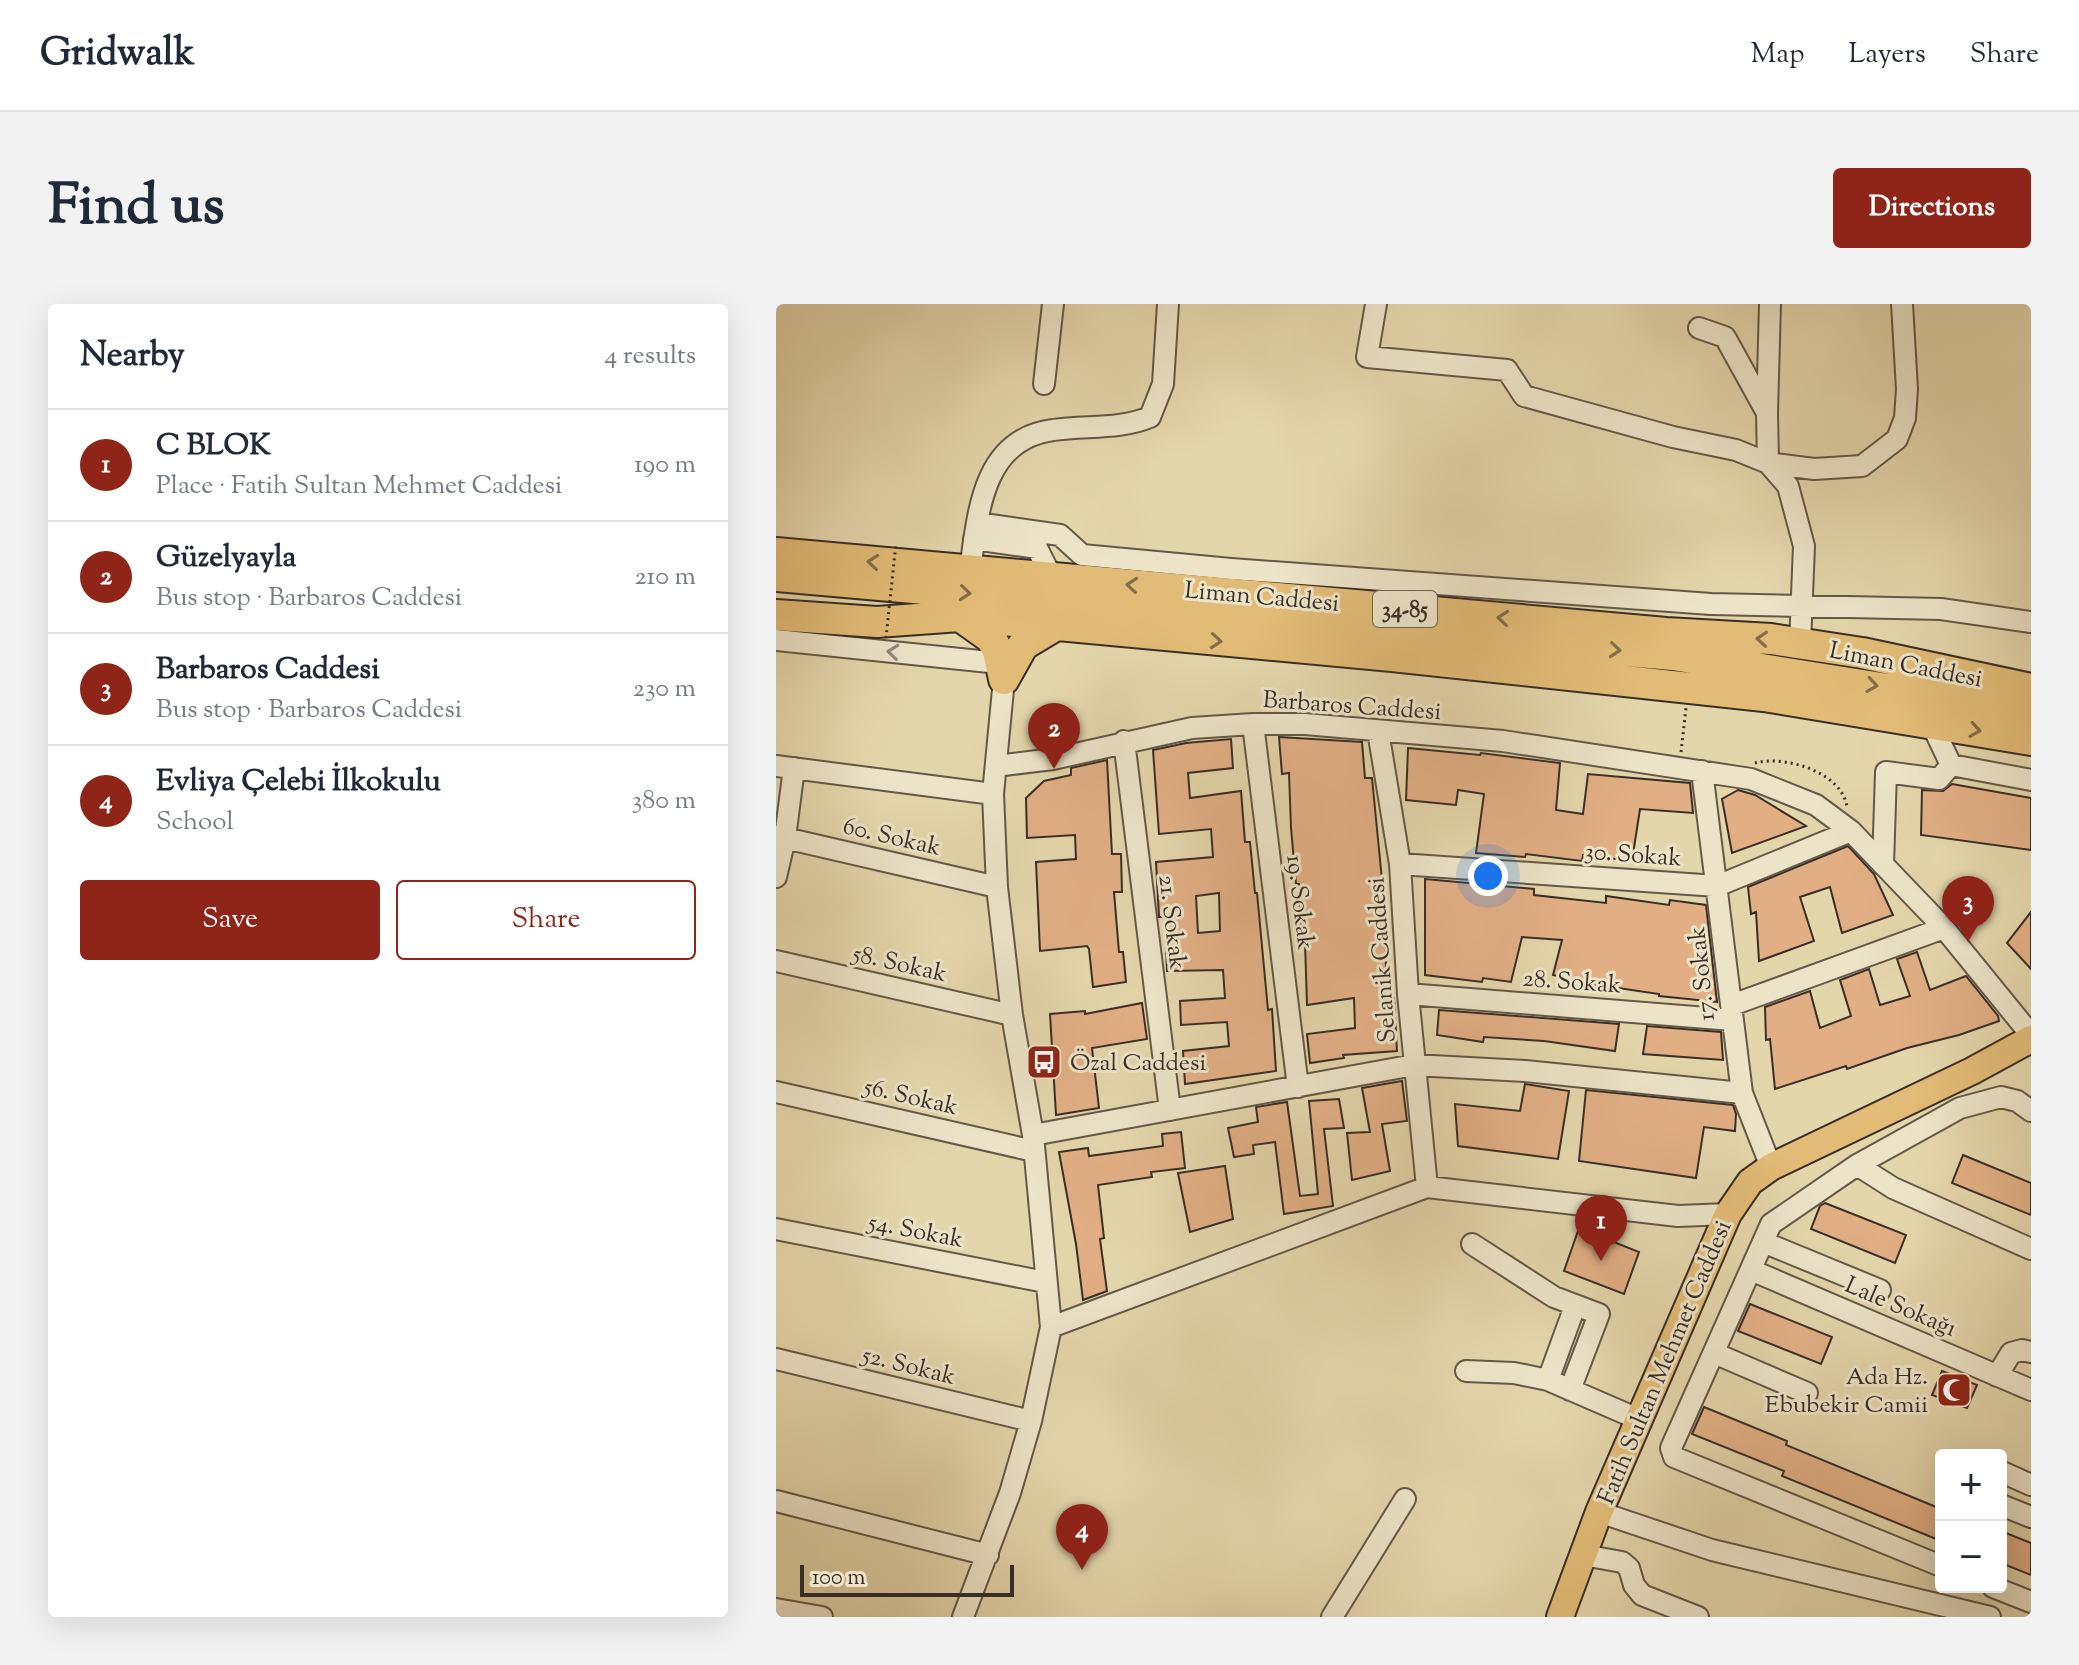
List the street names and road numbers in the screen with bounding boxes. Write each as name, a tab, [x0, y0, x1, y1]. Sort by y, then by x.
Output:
street label: Liman Caddesi	[1183, 574, 1341, 622]
road number: 34-85	[1373, 591, 1437, 627]
street label: Liman Caddesi	[1826, 634, 1985, 698]
street label: Barbaros Caddesi	[1261, 684, 1442, 730]
street label: 60. Sokak	[839, 810, 944, 866]
street label: 30. Sokak	[1583, 836, 1683, 876]
street label: 19. Sokak	[1276, 853, 1322, 952]
street label: 21. Sokak	[1148, 873, 1194, 972]
street label: Selanik Caddesi	[1360, 876, 1406, 1044]
street label: 17. Sokak	[1681, 925, 1725, 1023]
street label: 58. Sokak	[847, 937, 950, 992]
street label: 28. Sokak	[1521, 963, 1622, 1003]
street label: 56. Sokak	[858, 1070, 961, 1125]
street label: 54. Sokak	[863, 1206, 966, 1258]
street label: Fatih Sultan Mehmet Caddesi	[1590, 1215, 1741, 1510]
street label: Lale Sokağı	[1839, 1269, 1961, 1347]
street label: 52. Sokak	[856, 1338, 959, 1395]

